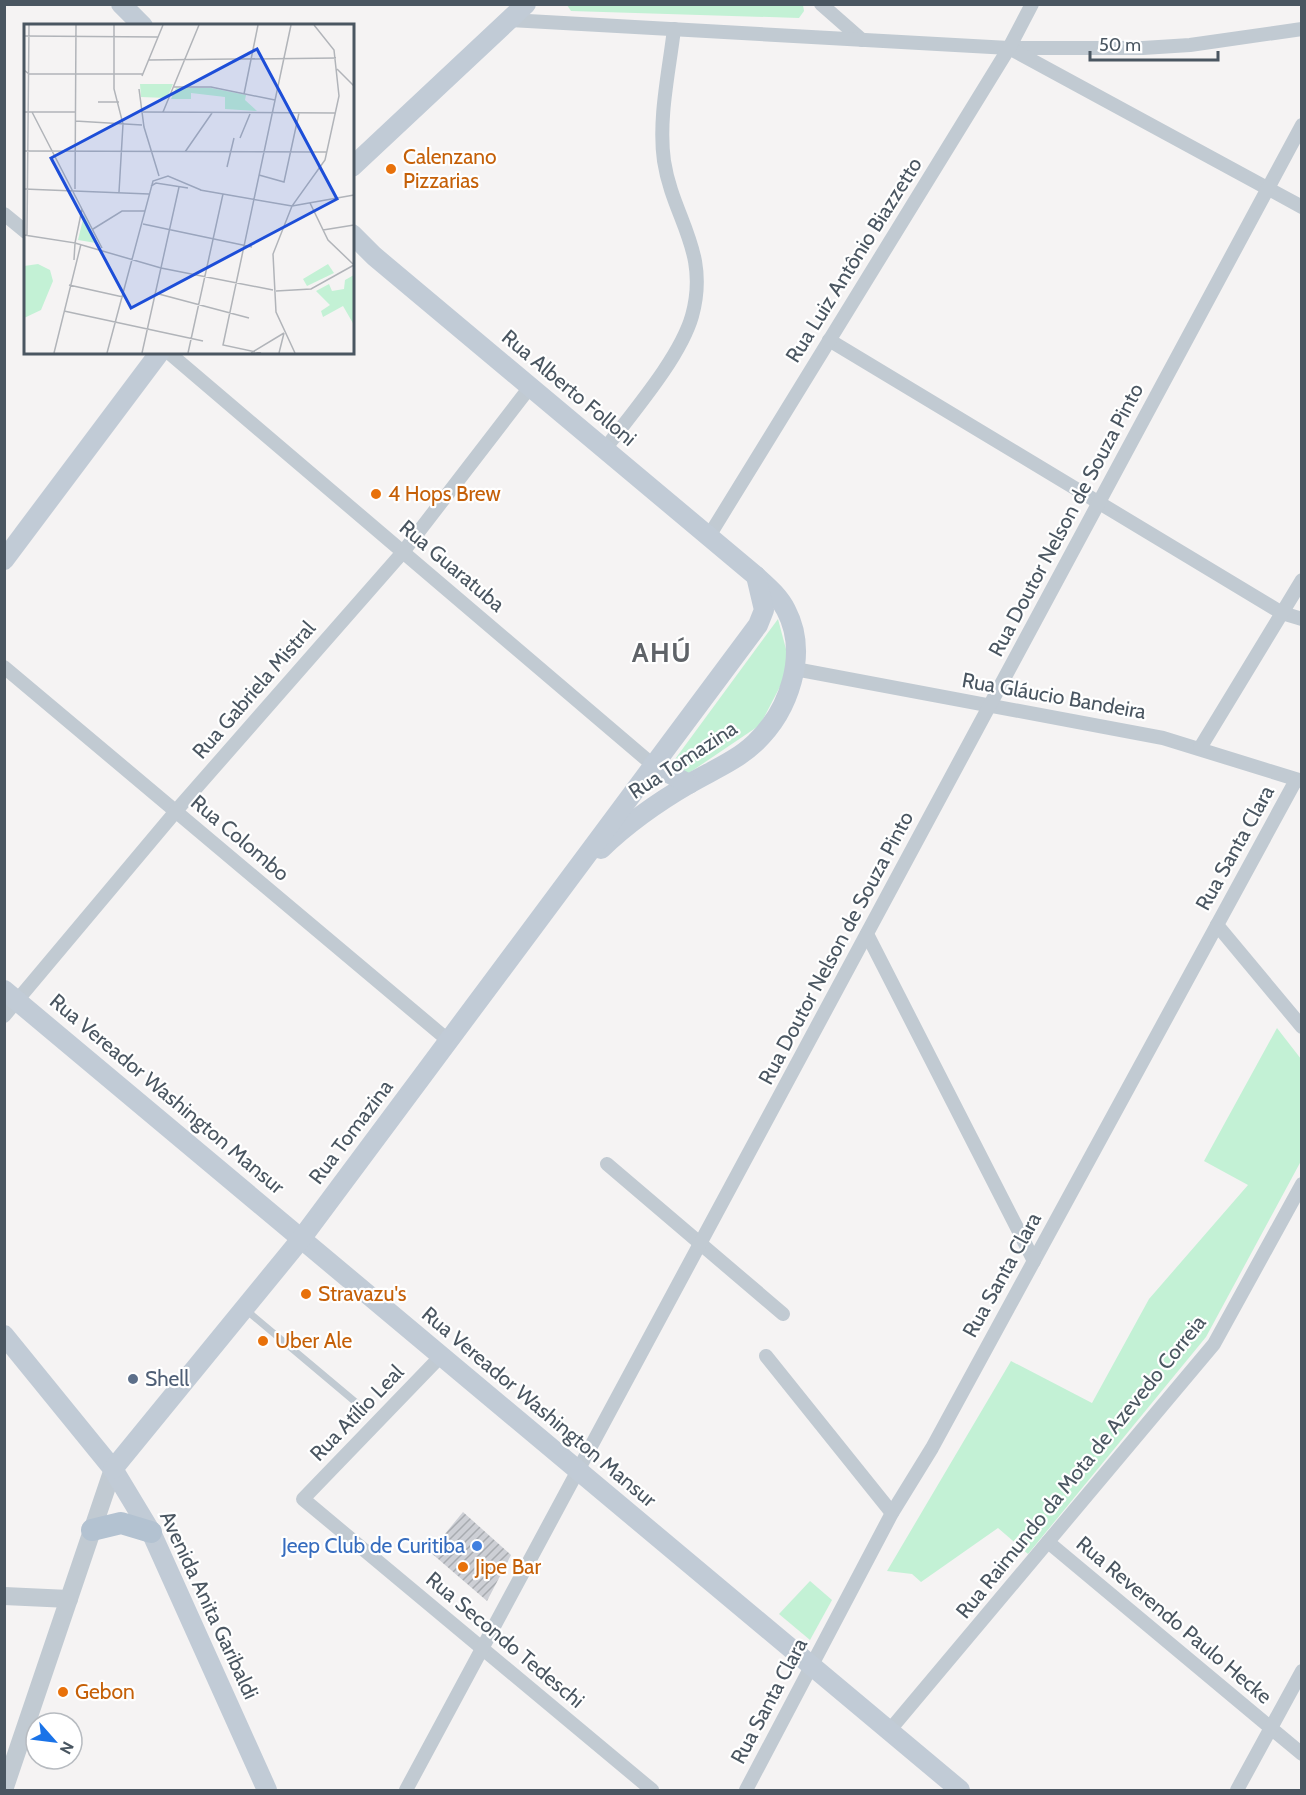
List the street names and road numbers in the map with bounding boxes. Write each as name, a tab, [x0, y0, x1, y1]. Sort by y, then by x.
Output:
street label: Rua Luiz Antônio Biazzetto	[780, 153, 927, 367]
street label: Rua Alberto Folloni	[497, 324, 641, 451]
street label: Rua Doutor Nelson de Souza Pinto	[983, 379, 1148, 661]
street label: Rua Guaratuba	[395, 514, 510, 617]
street label: Rua Gabriela Mistral	[187, 616, 320, 764]
street label: Rua Gláucio Bandeira	[960, 667, 1148, 724]
street label: Rua Tomazina	[624, 715, 742, 804]
street label: Rua Santa Clara	[1190, 781, 1279, 914]
street label: Rua Colombo	[186, 789, 294, 886]
street label: Rua Doutor Nelson de Souza Pinto	[753, 807, 918, 1089]
street label: Rua Vereador Washington Mansur	[45, 988, 290, 1199]
street label: Rua Tomazina	[303, 1075, 398, 1189]
street label: Rua Santa Clara	[957, 1208, 1046, 1341]
street label: Rua Vereador Washington Mansur	[417, 1301, 662, 1512]
street label: Rua Raimundo da Mota de Azevedo Correia	[950, 1310, 1211, 1623]
street label: Rua Atílio Leal	[305, 1359, 409, 1466]
street label: Avenida Anita Garibaldi	[155, 1507, 264, 1703]
street label: Rua Reverendo Paulo Hecke	[1072, 1531, 1277, 1709]
street label: Rua Secondo Tedeschi	[421, 1566, 589, 1713]
street label: Rua Santa Clara	[725, 1634, 812, 1768]

